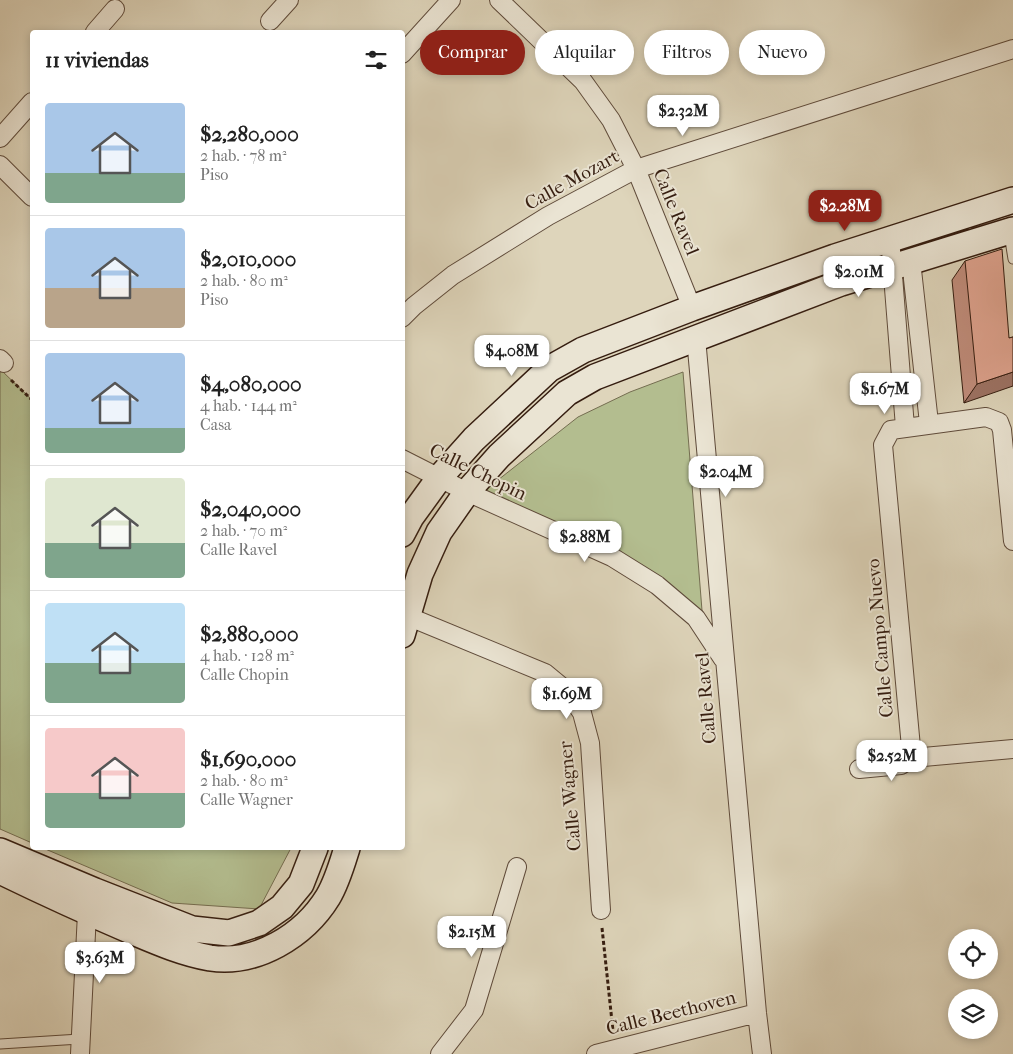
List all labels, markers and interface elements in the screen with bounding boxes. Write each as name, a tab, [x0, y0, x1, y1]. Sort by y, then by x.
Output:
chip: Comprar	[420, 30, 525, 75]
chip: Alquilar	[535, 30, 634, 75]
chip: Filtros	[644, 30, 729, 75]
chip: Nuevo	[739, 30, 825, 75]
icon: filters	[362, 46, 390, 74]
text: 11 viviendas	[45, 48, 149, 72]
pin: $2.32M	[642, 94, 724, 137]
text: $2.32M	[658, 101, 708, 120]
text: $2,280,000	[200, 122, 299, 146]
icon: home	[85, 123, 145, 183]
street label: Calle Mozart	[521, 145, 623, 215]
text: 2 hab. · 78 m²	[200, 146, 287, 165]
text: Piso	[200, 165, 228, 184]
street label: Calle Ravel	[649, 165, 703, 259]
pin: $2.28M	[804, 190, 886, 232]
text: $2.28M	[819, 196, 871, 215]
text: $2,010,000	[200, 247, 296, 271]
icon: home	[85, 248, 145, 308]
pin: $2.01M	[818, 256, 900, 298]
text: $2.01M	[834, 262, 884, 281]
text: 2 hab. · 80 m²	[200, 271, 288, 290]
text: Piso	[200, 290, 228, 309]
pin: $4.08M	[471, 334, 553, 377]
text: $4.08M	[485, 341, 539, 360]
text: $4,080,000	[200, 372, 302, 396]
pin: $1.67M	[844, 372, 926, 415]
icon: home	[85, 373, 145, 433]
text: $1.67M	[861, 379, 909, 398]
text: 4 hab. · 144 m²	[200, 396, 297, 415]
text: Casa	[200, 415, 231, 434]
street label: Calle Chopin	[426, 439, 530, 505]
pin: $2.04M	[685, 456, 767, 498]
text: $2.04M	[700, 462, 752, 481]
text: $2,040,000	[200, 497, 301, 521]
icon: home	[85, 498, 145, 558]
pin: $2.88M	[544, 520, 626, 563]
text: 2 hab. · 70 m²	[200, 521, 287, 540]
text: $2.88M	[560, 527, 610, 546]
text: Calle Ravel	[200, 540, 277, 559]
street label: Calle Campo Nuevo	[862, 557, 898, 718]
text: $2,880,000	[200, 622, 299, 646]
icon: home	[85, 623, 145, 683]
text: 4 hab. · 128 m²	[200, 646, 294, 665]
street label: Calle Ravel	[691, 651, 721, 745]
text: Calle Chopin	[200, 665, 289, 684]
pin: $1.69M	[526, 678, 608, 720]
text: $1.69M	[542, 684, 592, 703]
street label: Calle Wagner	[554, 739, 586, 852]
pin: $2.52M	[851, 740, 933, 782]
text: $2.52M	[867, 746, 917, 765]
text: $1,690,000	[200, 747, 296, 771]
icon: home	[85, 748, 145, 808]
text: 2 hab. · 80 m²	[200, 771, 288, 790]
text: Calle Wagner	[200, 790, 293, 809]
pin: $2.15M	[431, 916, 513, 958]
text: $2.15M	[448, 922, 496, 941]
map controls	[948, 929, 998, 1039]
button: locate	[948, 929, 998, 979]
pin: $3.63M	[59, 942, 141, 984]
text: $3.63M	[76, 948, 124, 967]
street label: Calle Beethoven	[604, 986, 738, 1040]
button: layers	[948, 989, 998, 1039]

